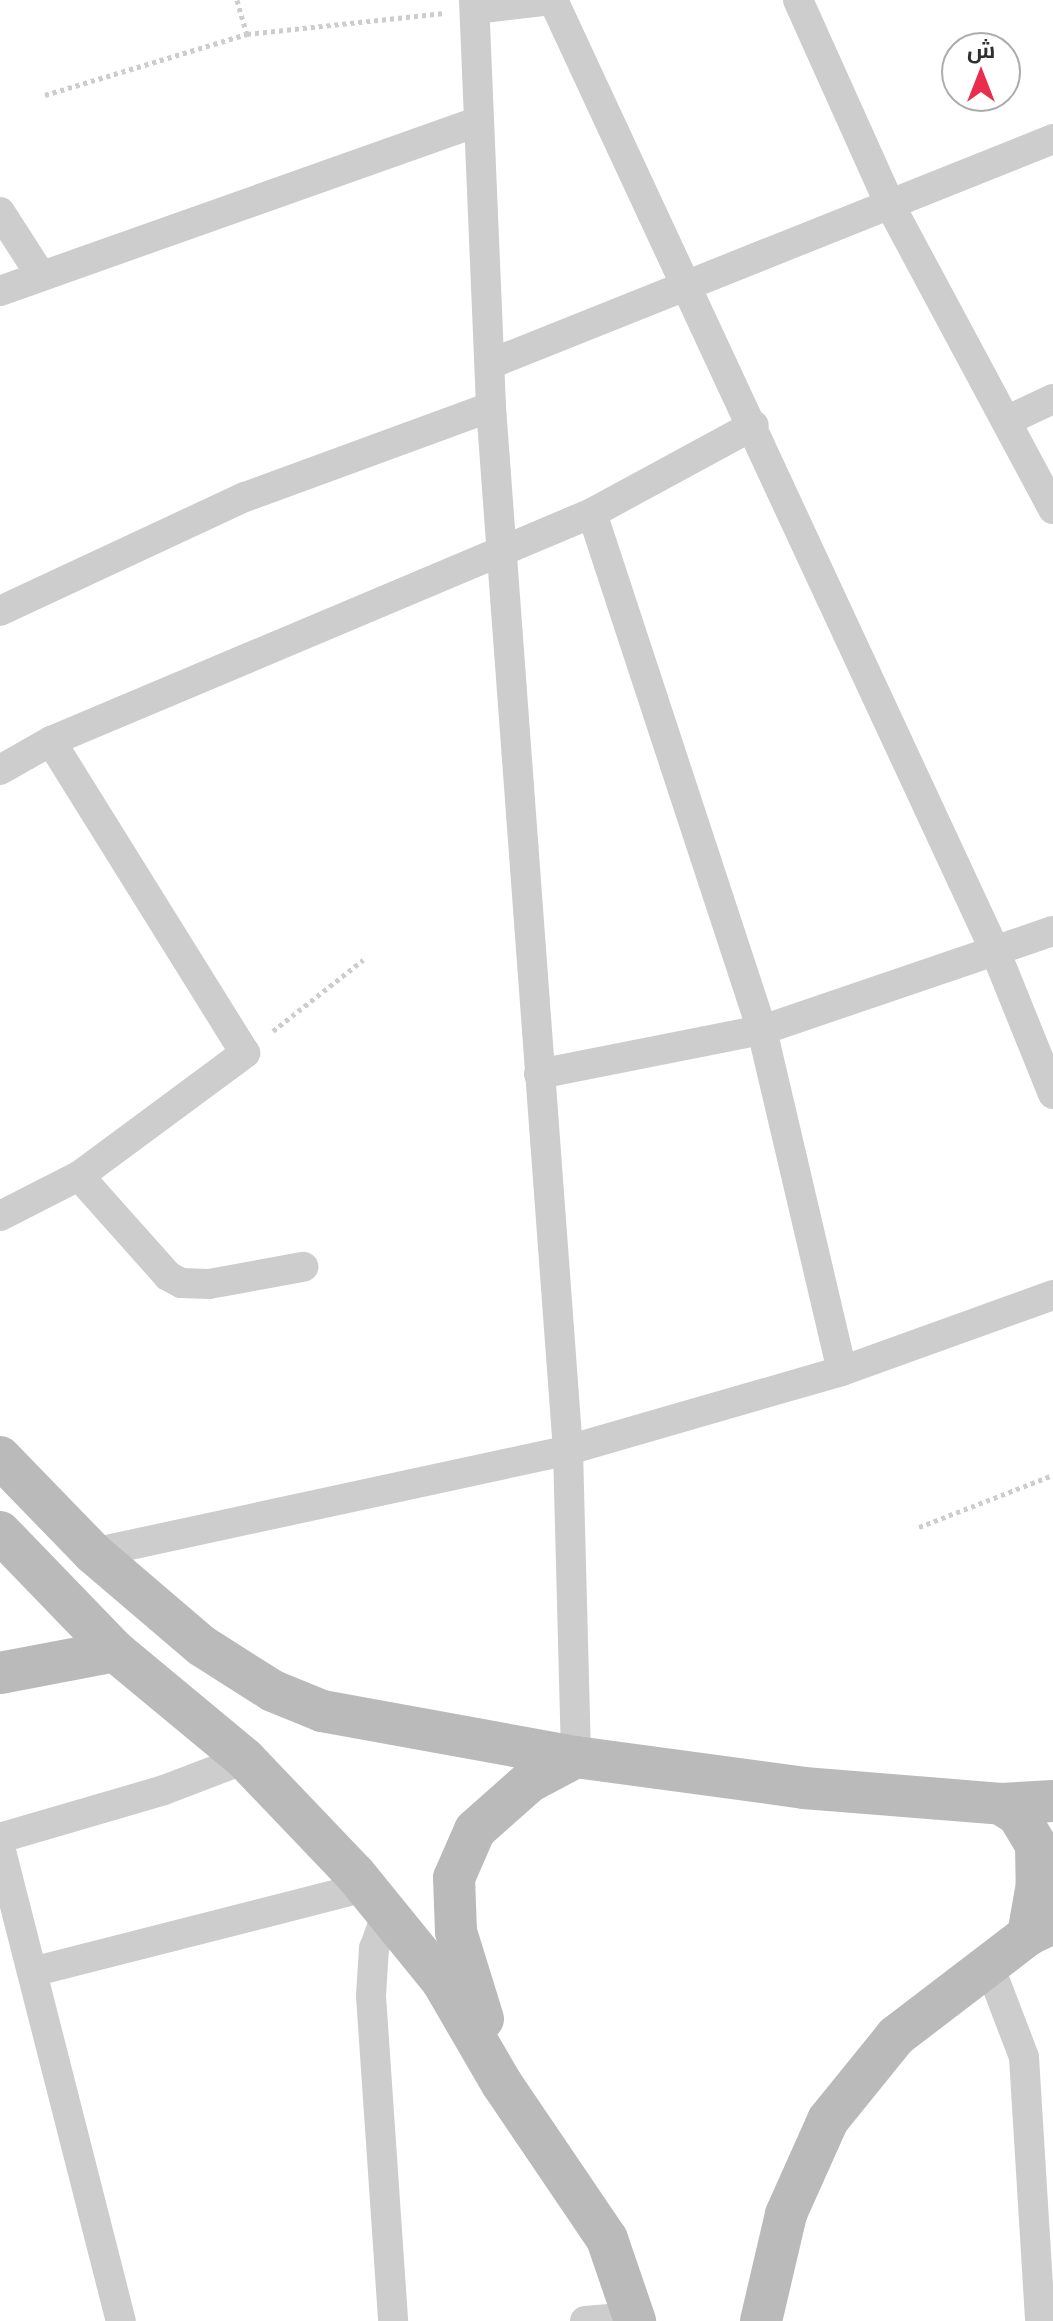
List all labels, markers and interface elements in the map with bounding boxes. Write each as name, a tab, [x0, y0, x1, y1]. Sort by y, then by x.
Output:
north arrow	[941, 32, 1021, 112]
text: ش	[967, 36, 995, 64]

